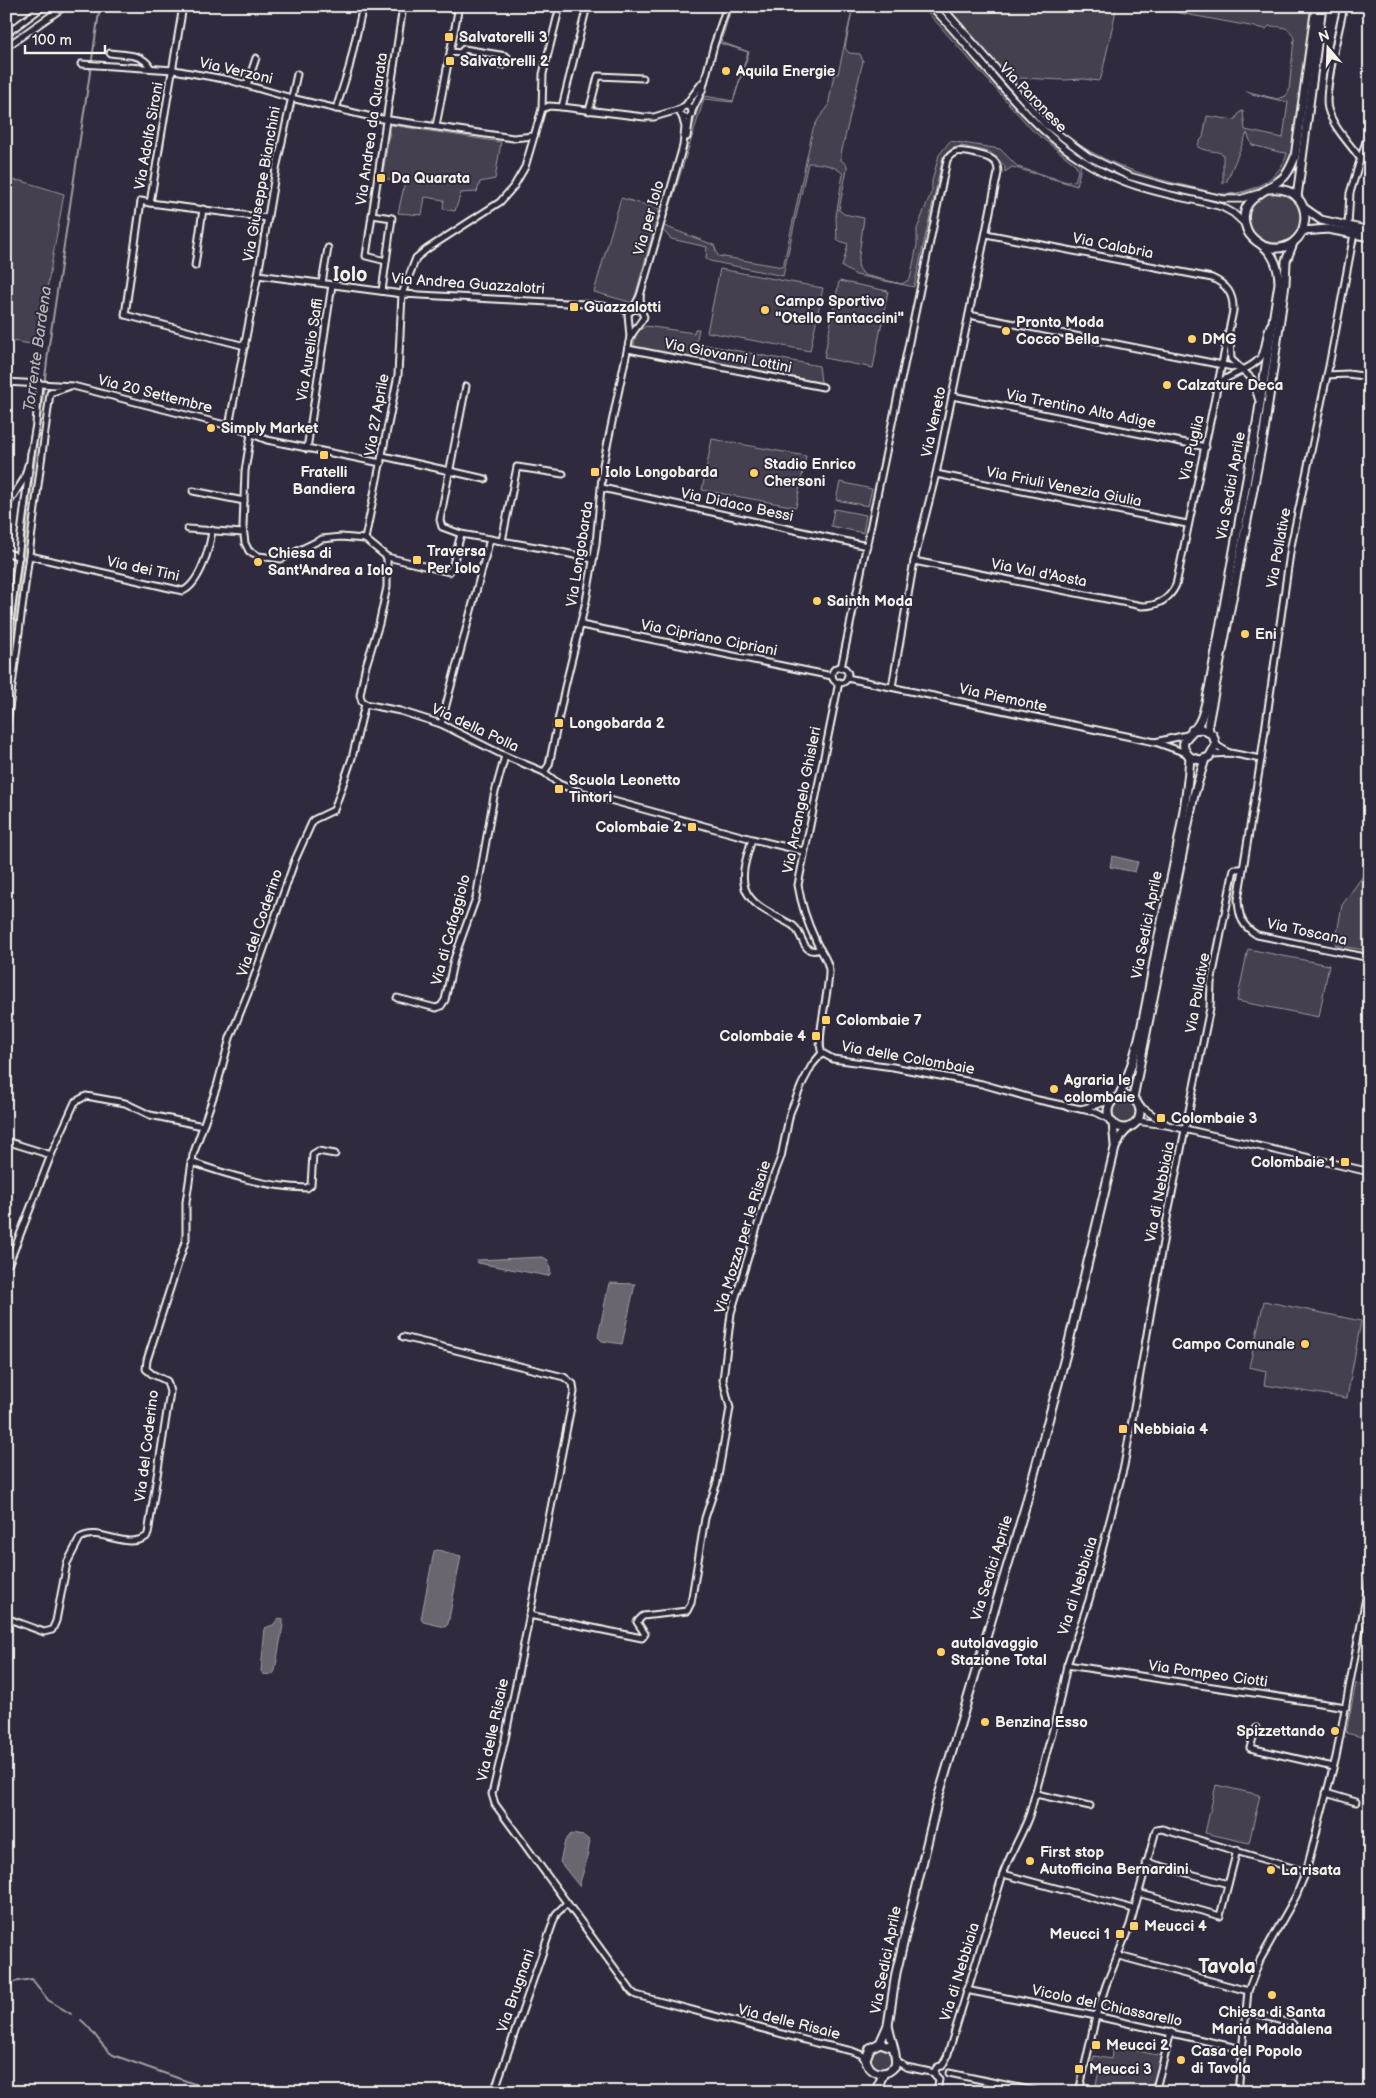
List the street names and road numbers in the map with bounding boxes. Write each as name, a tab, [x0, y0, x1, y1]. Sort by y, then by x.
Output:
street label: Via Andrea da Quarata	[352, 51, 392, 207]
street label: Via Verzoni	[197, 53, 275, 89]
street label: Via Paronese	[995, 59, 1071, 137]
street label: Via Adolfo Sironi	[130, 81, 168, 191]
street label: Via Giuseppe Bianchini	[239, 105, 285, 263]
street label: Via per Iolo	[629, 178, 669, 258]
street label: Via Calabria	[1071, 229, 1155, 263]
street label: Via Andrea Guazzalotri	[391, 269, 545, 299]
street label: Via Aurelio Saffi	[292, 297, 328, 403]
street label: Via Giovanni Lottini	[663, 334, 793, 378]
street label: Via 20 Settembre	[96, 371, 214, 417]
street label: Via 27 Aprile	[360, 372, 394, 458]
street label: Via Veneto	[917, 385, 951, 459]
street label: Via Trentino Alto Adige	[1004, 385, 1158, 433]
street label: Via Puglia	[1175, 413, 1209, 483]
street label: Via Sedici Aprile	[1212, 430, 1250, 542]
street label: Via Friuli Venezia Giulia	[985, 463, 1143, 511]
street label: Via Didaco Bessi	[679, 484, 795, 526]
street label: Via Longobarda	[562, 500, 598, 608]
street label: Via Pollative	[1263, 506, 1295, 590]
street label: Via dei Tini	[105, 552, 181, 586]
street label: Via Val d'Aosta	[989, 554, 1089, 592]
street label: Via Cipriano Cipriani	[639, 615, 779, 661]
street label: Via Piemonte	[957, 679, 1049, 717]
street label: Via della Polla	[428, 699, 522, 757]
street label: Via Arcangelo Ghisleri	[778, 725, 826, 875]
street label: Via del Coderino	[233, 867, 287, 979]
street label: Via Sedici Aprile	[1127, 869, 1167, 981]
street label: Via di Cafaggiolo	[427, 872, 475, 988]
street label: Via Toscana	[1265, 914, 1349, 950]
street label: Via Pollative	[1182, 951, 1214, 1035]
street label: Via delle Colombaie	[840, 1037, 976, 1079]
street label: Via di Nebbiaia	[1141, 1140, 1179, 1244]
street label: Via Mozza per le Risaie	[711, 1158, 775, 1316]
street label: Via del Coderino	[131, 1389, 163, 1503]
street label: Via Sedici Aprile	[967, 1513, 1017, 1623]
street label: Via di Nebbiaia	[1054, 1534, 1102, 1638]
street label: Via Pompeo Ciotti	[1147, 1656, 1269, 1692]
street label: Via delle Risaie	[473, 1677, 513, 1783]
street label: Via Sedici Aprile	[866, 1904, 906, 2016]
street label: Via di Nebbiaia	[936, 1920, 984, 2024]
street label: Via Brugnani	[493, 1947, 539, 2035]
street label: Vicolo del Chiassarello	[1030, 1981, 1184, 2031]
street label: Via delle Risaie	[736, 2000, 842, 2044]

